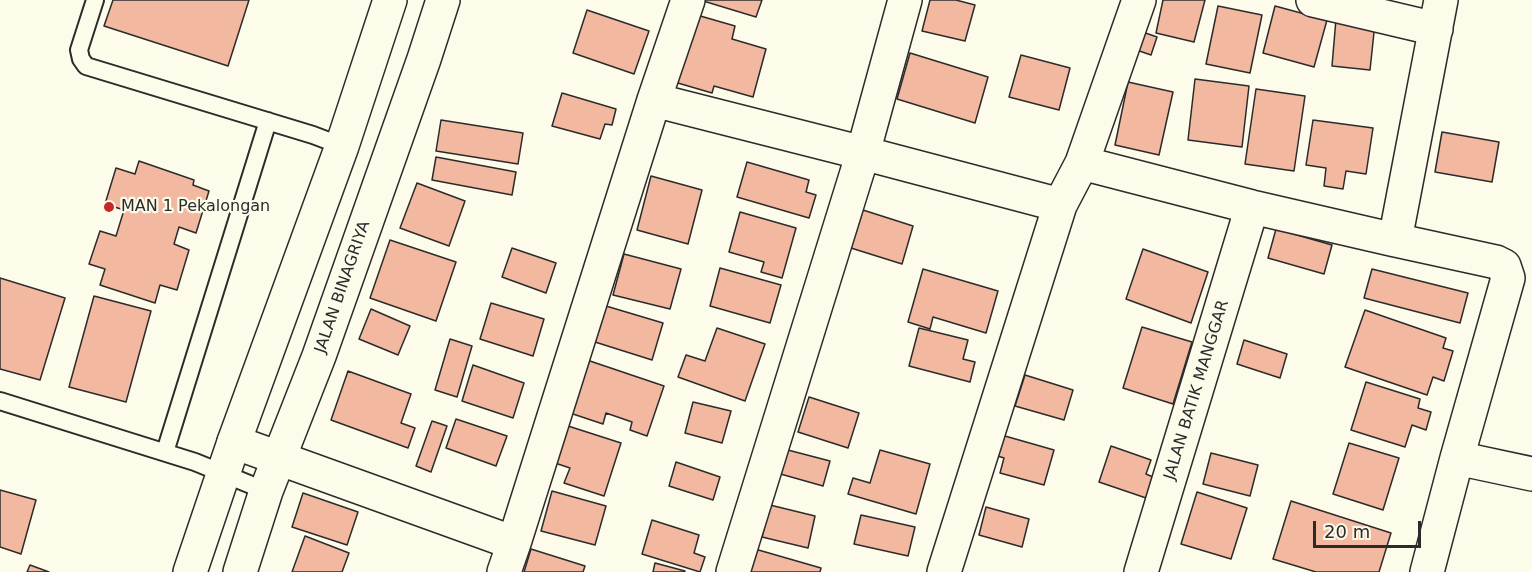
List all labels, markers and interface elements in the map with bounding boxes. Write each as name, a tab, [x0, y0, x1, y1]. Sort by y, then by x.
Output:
place label: MAN 1 Pekalongan	[121, 197, 270, 217]
marker: MAN 1 Pekalongan	[102, 200, 116, 214]
street label: JALAN BINAGRIYA	[311, 218, 375, 356]
street label: JALAN BATIK MANGGAR	[1160, 298, 1234, 482]
scale bar	[1316, 509, 1424, 547]
text: 20 m	[1324, 521, 1370, 542]

